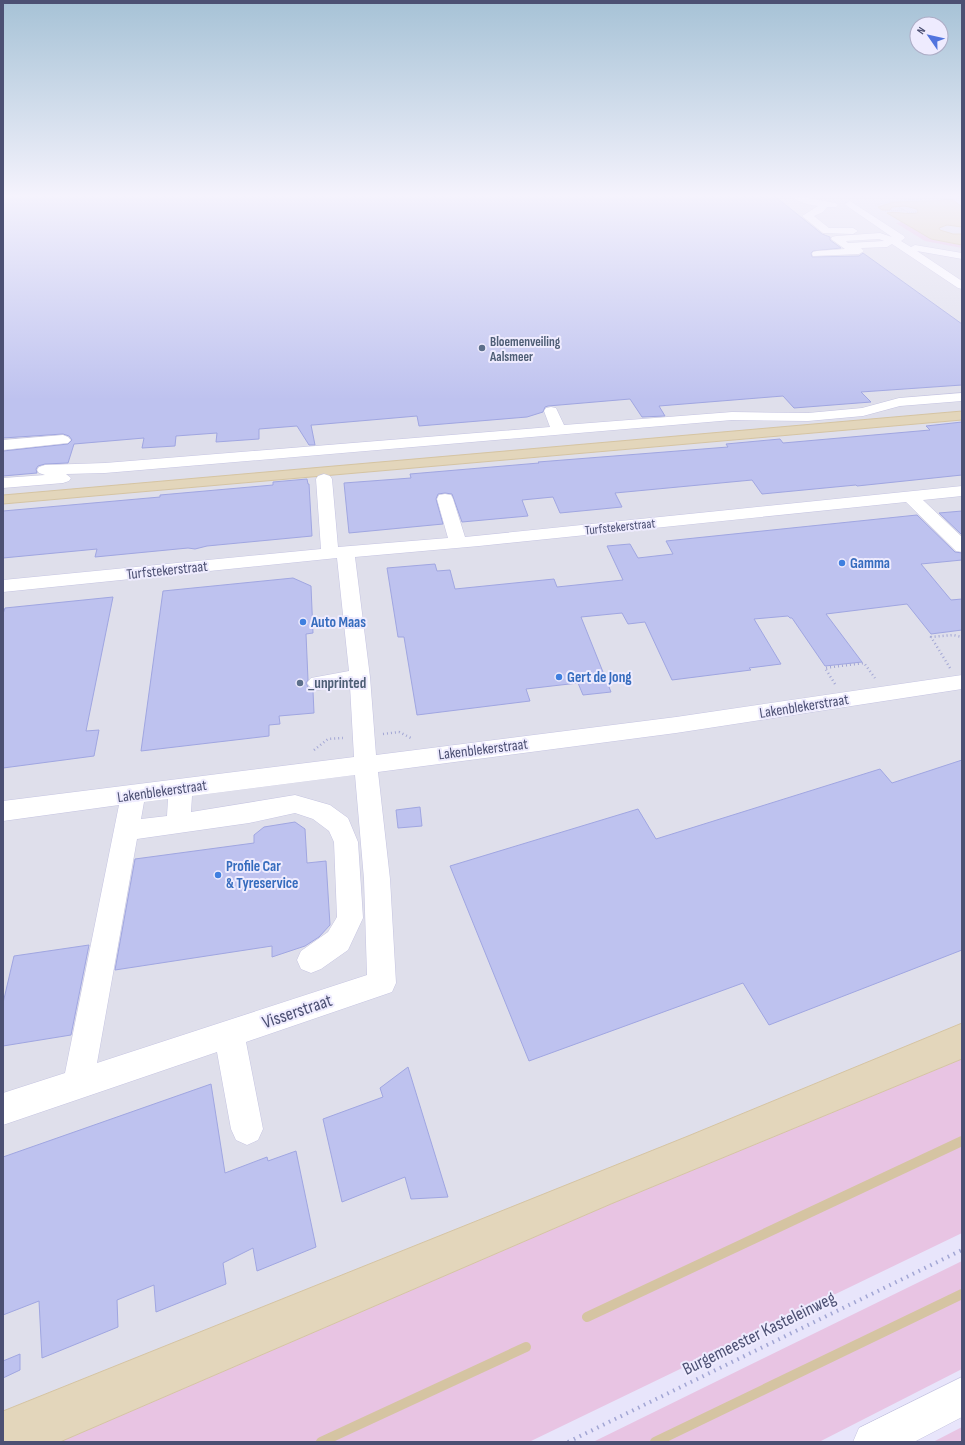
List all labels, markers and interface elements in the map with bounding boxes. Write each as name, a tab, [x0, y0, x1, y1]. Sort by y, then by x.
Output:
north arrow	[909, 16, 949, 56]
text: N	[914, 25, 928, 37]
place label: Bloemenveiling Aalsmeer	[489, 334, 561, 365]
marker: Bloemenveiling Aalsmeer	[477, 343, 487, 353]
street label: Turfstekerstraat	[584, 515, 656, 539]
place label: Gamma	[850, 554, 890, 573]
street label: Turfstekerstraat	[125, 557, 209, 584]
marker: Gamma	[837, 558, 847, 568]
place label: Auto Maas	[310, 613, 366, 632]
marker: Auto Maas	[298, 617, 308, 627]
place label: Gert de Jong	[567, 668, 632, 687]
marker: Gert de Jong	[554, 672, 564, 682]
place label: _unprinted	[308, 674, 366, 693]
marker: _unprinted	[295, 678, 305, 688]
street label: Lakenblekerstraat	[758, 690, 850, 723]
street label: Lakenblekerstraat	[437, 735, 529, 764]
street label: Lakenblekerstraat	[116, 776, 208, 807]
place label: Profile Car & Tyreservice	[226, 857, 299, 893]
marker: Profile Car & Tyreservice	[213, 870, 223, 880]
street label: Visserstraat	[259, 990, 335, 1033]
street label: Burgemeester Kasteleinweg	[679, 1287, 839, 1380]

